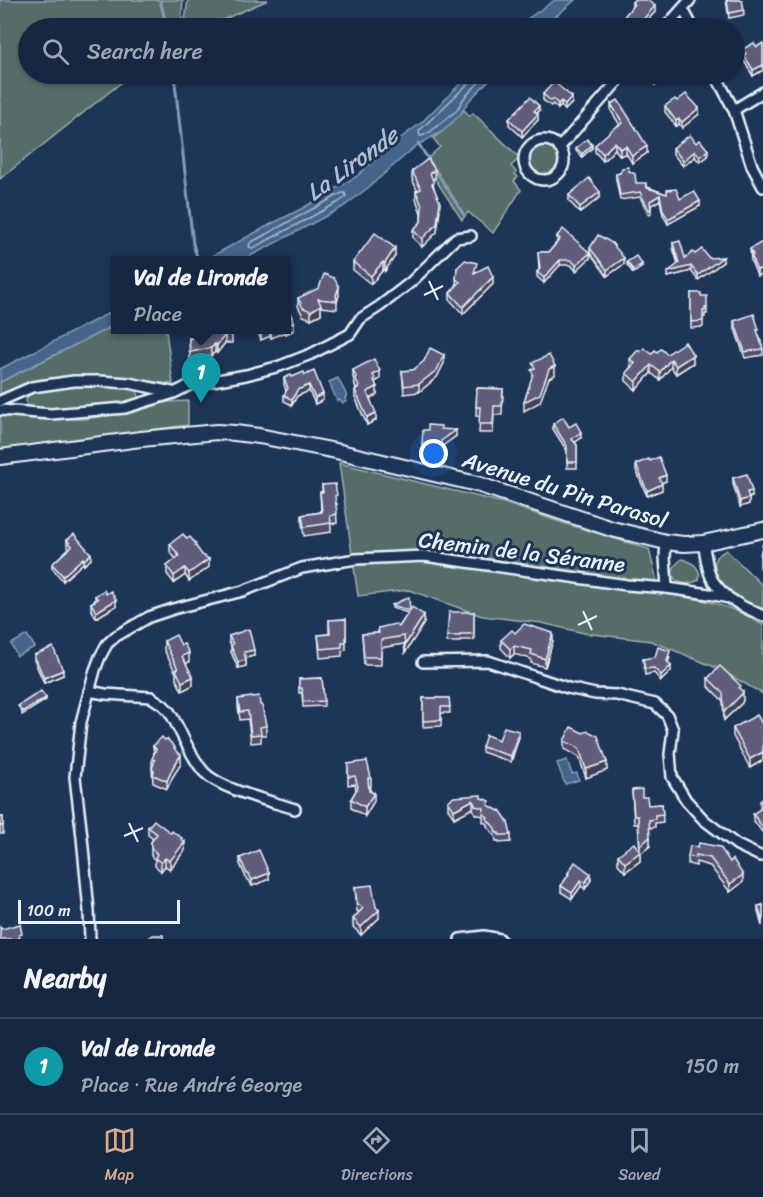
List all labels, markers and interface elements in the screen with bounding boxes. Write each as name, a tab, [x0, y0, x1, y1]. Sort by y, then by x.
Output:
search box	[18, 18, 745, 84]
text: Search here	[87, 32, 203, 71]
icon: search	[39, 35, 72, 68]
water label: La Lironde	[296, 114, 410, 212]
popup	[111, 256, 291, 334]
text: Val de Lironde	[134, 258, 268, 297]
text: Place	[134, 297, 182, 332]
pin: 1	[182, 354, 220, 403]
your location	[419, 439, 448, 468]
street label: Avenue du Pin Parasol	[457, 440, 673, 540]
street label: Chemin de la Séranne	[417, 520, 628, 584]
text: 100 m	[27, 896, 71, 925]
scale bar	[18, 897, 180, 924]
text: Nearby	[24, 955, 106, 1001]
text: Val de Lironde	[81, 1029, 215, 1068]
text: 1	[39, 1049, 48, 1084]
text: 150 m	[685, 1049, 739, 1084]
text: Place · Rue André George	[81, 1068, 302, 1103]
tab: Map	[103, 1124, 136, 1189]
tab: Directions	[341, 1124, 413, 1189]
tab: Saved	[618, 1124, 660, 1189]

